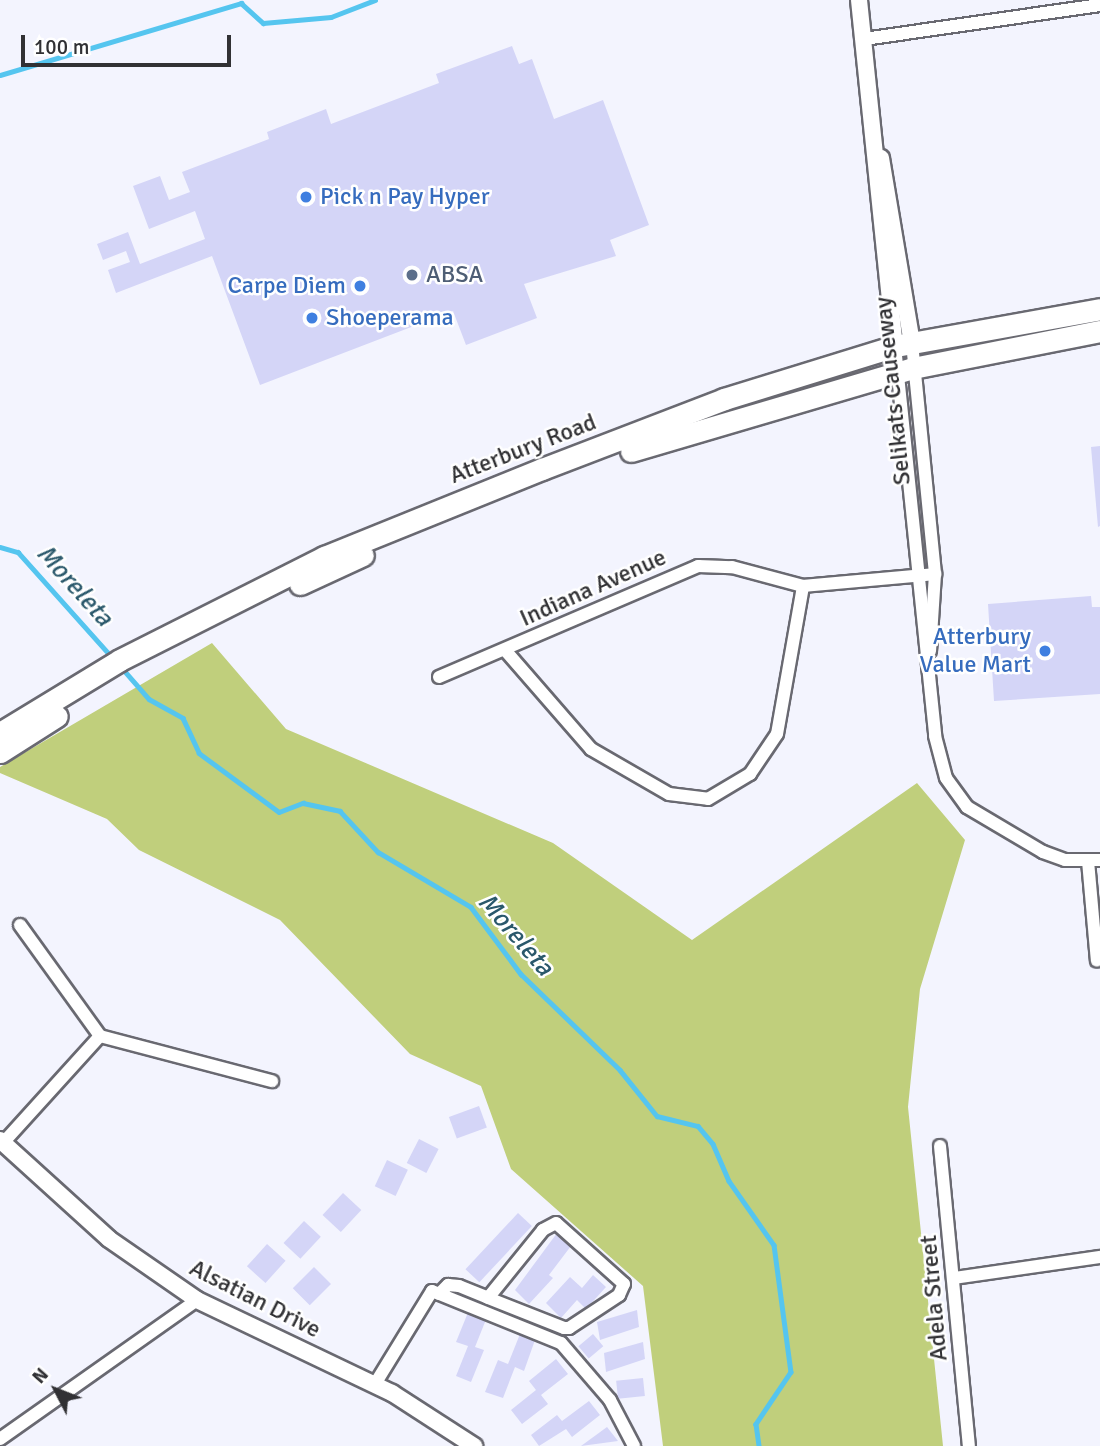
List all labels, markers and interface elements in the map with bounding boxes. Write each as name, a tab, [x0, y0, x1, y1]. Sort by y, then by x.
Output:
scale bar	[24, 21, 234, 65]
text: 100 m	[34, 34, 89, 60]
place label: Pick n Pay Hyper	[320, 183, 490, 211]
marker: Pick n Pay Hyper	[298, 189, 314, 205]
place label: ABSA	[426, 261, 483, 289]
marker: ABSA	[404, 267, 420, 283]
place label: Carpe Diem	[227, 272, 346, 300]
marker: Carpe Diem	[352, 278, 368, 294]
street label: Selikats Causeway	[869, 296, 917, 486]
place label: Shoeperama	[326, 304, 454, 332]
marker: Shoeperama	[304, 310, 320, 326]
street label: Atterbury Road	[446, 408, 600, 490]
water label: Moreleta	[29, 539, 119, 633]
street label: Indiana Avenue	[515, 543, 671, 633]
place label: Atterbury Value Mart	[920, 623, 1031, 679]
marker: Atterbury Value Mart	[1037, 643, 1053, 659]
water label: Moreleta	[471, 887, 559, 983]
street label: Adela Street	[914, 1234, 954, 1362]
street label: Alsatian Drive	[185, 1254, 325, 1344]
north arrow	[21, 1355, 91, 1425]
text: N	[27, 1363, 54, 1389]

